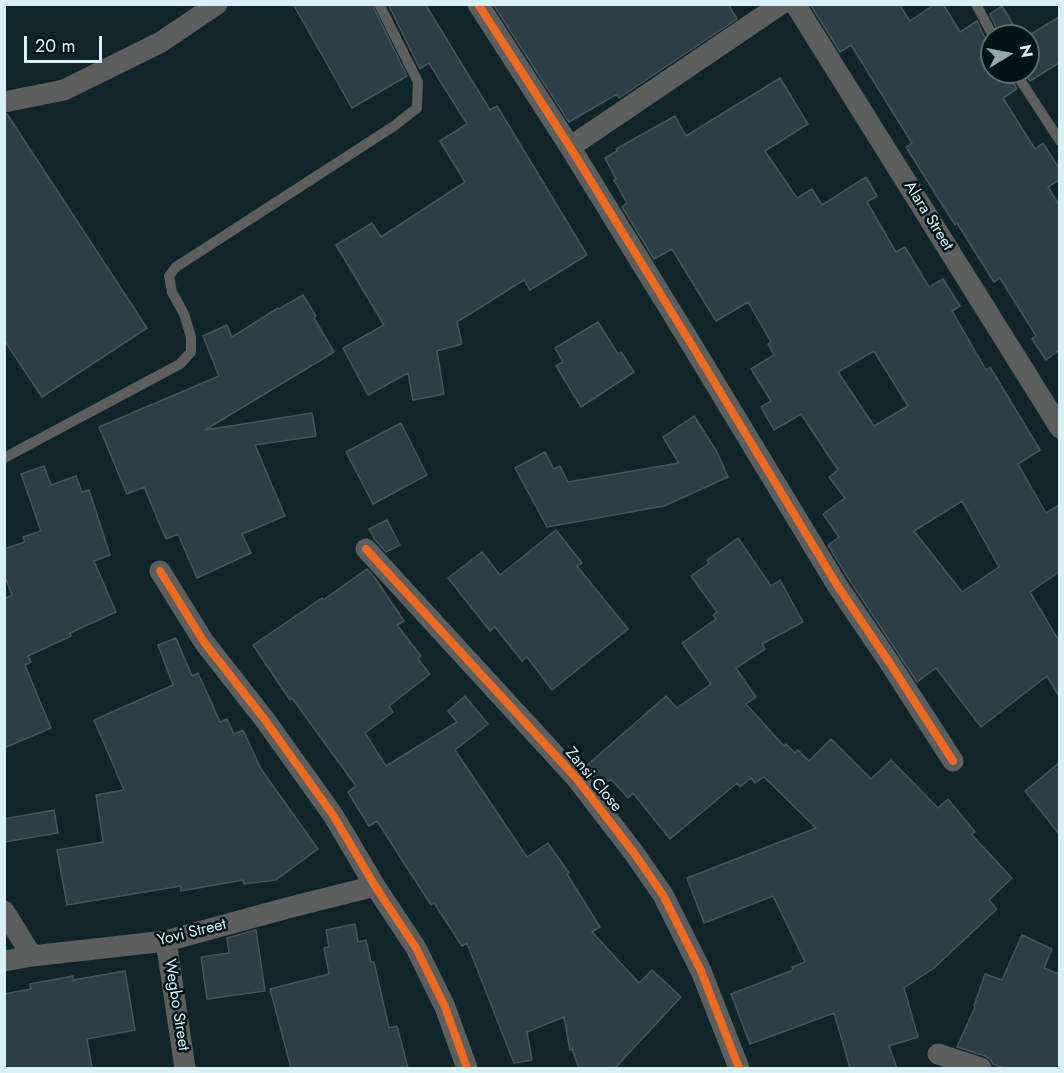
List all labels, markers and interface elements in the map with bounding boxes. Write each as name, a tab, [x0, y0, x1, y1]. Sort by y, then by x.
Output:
scale bar	[27, 24, 105, 62]
north arrow	[980, 24, 1040, 84]
text: 20 m	[35, 33, 75, 59]
text: N	[1014, 43, 1039, 59]
street label: Alara Street	[899, 178, 957, 254]
street label: Zansi Close	[560, 744, 626, 816]
street label: Yovi Street	[156, 915, 228, 951]
street label: Wegbo Street	[159, 958, 193, 1052]

